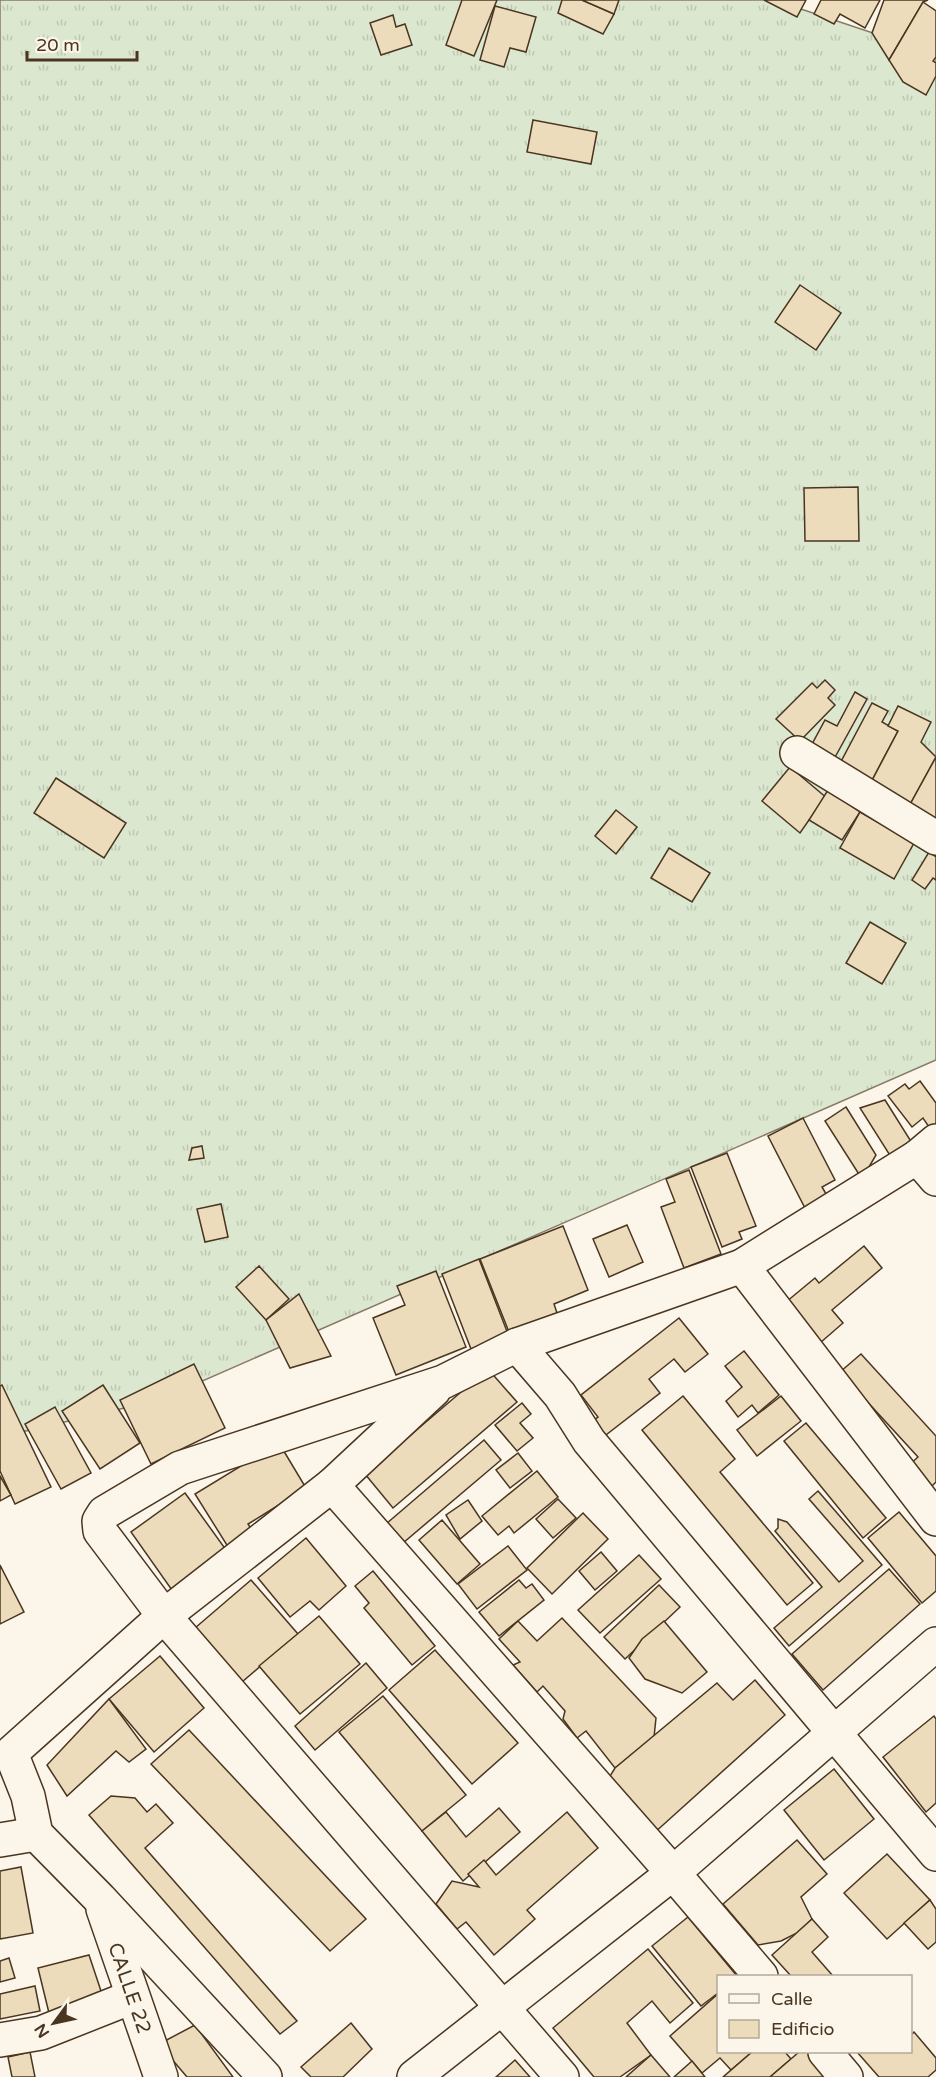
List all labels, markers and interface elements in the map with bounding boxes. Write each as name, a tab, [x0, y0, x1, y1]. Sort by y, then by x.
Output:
scale bar	[27, 24, 136, 62]
text: 20 m	[36, 34, 80, 56]
street label: CALLE 22	[102, 1940, 156, 2037]
legend	[717, 1975, 912, 2053]
text: Calle	[771, 1988, 813, 2010]
north arrow	[24, 1993, 84, 2053]
text: Edificio	[771, 2018, 835, 2040]
text: N	[30, 2020, 54, 2041]

